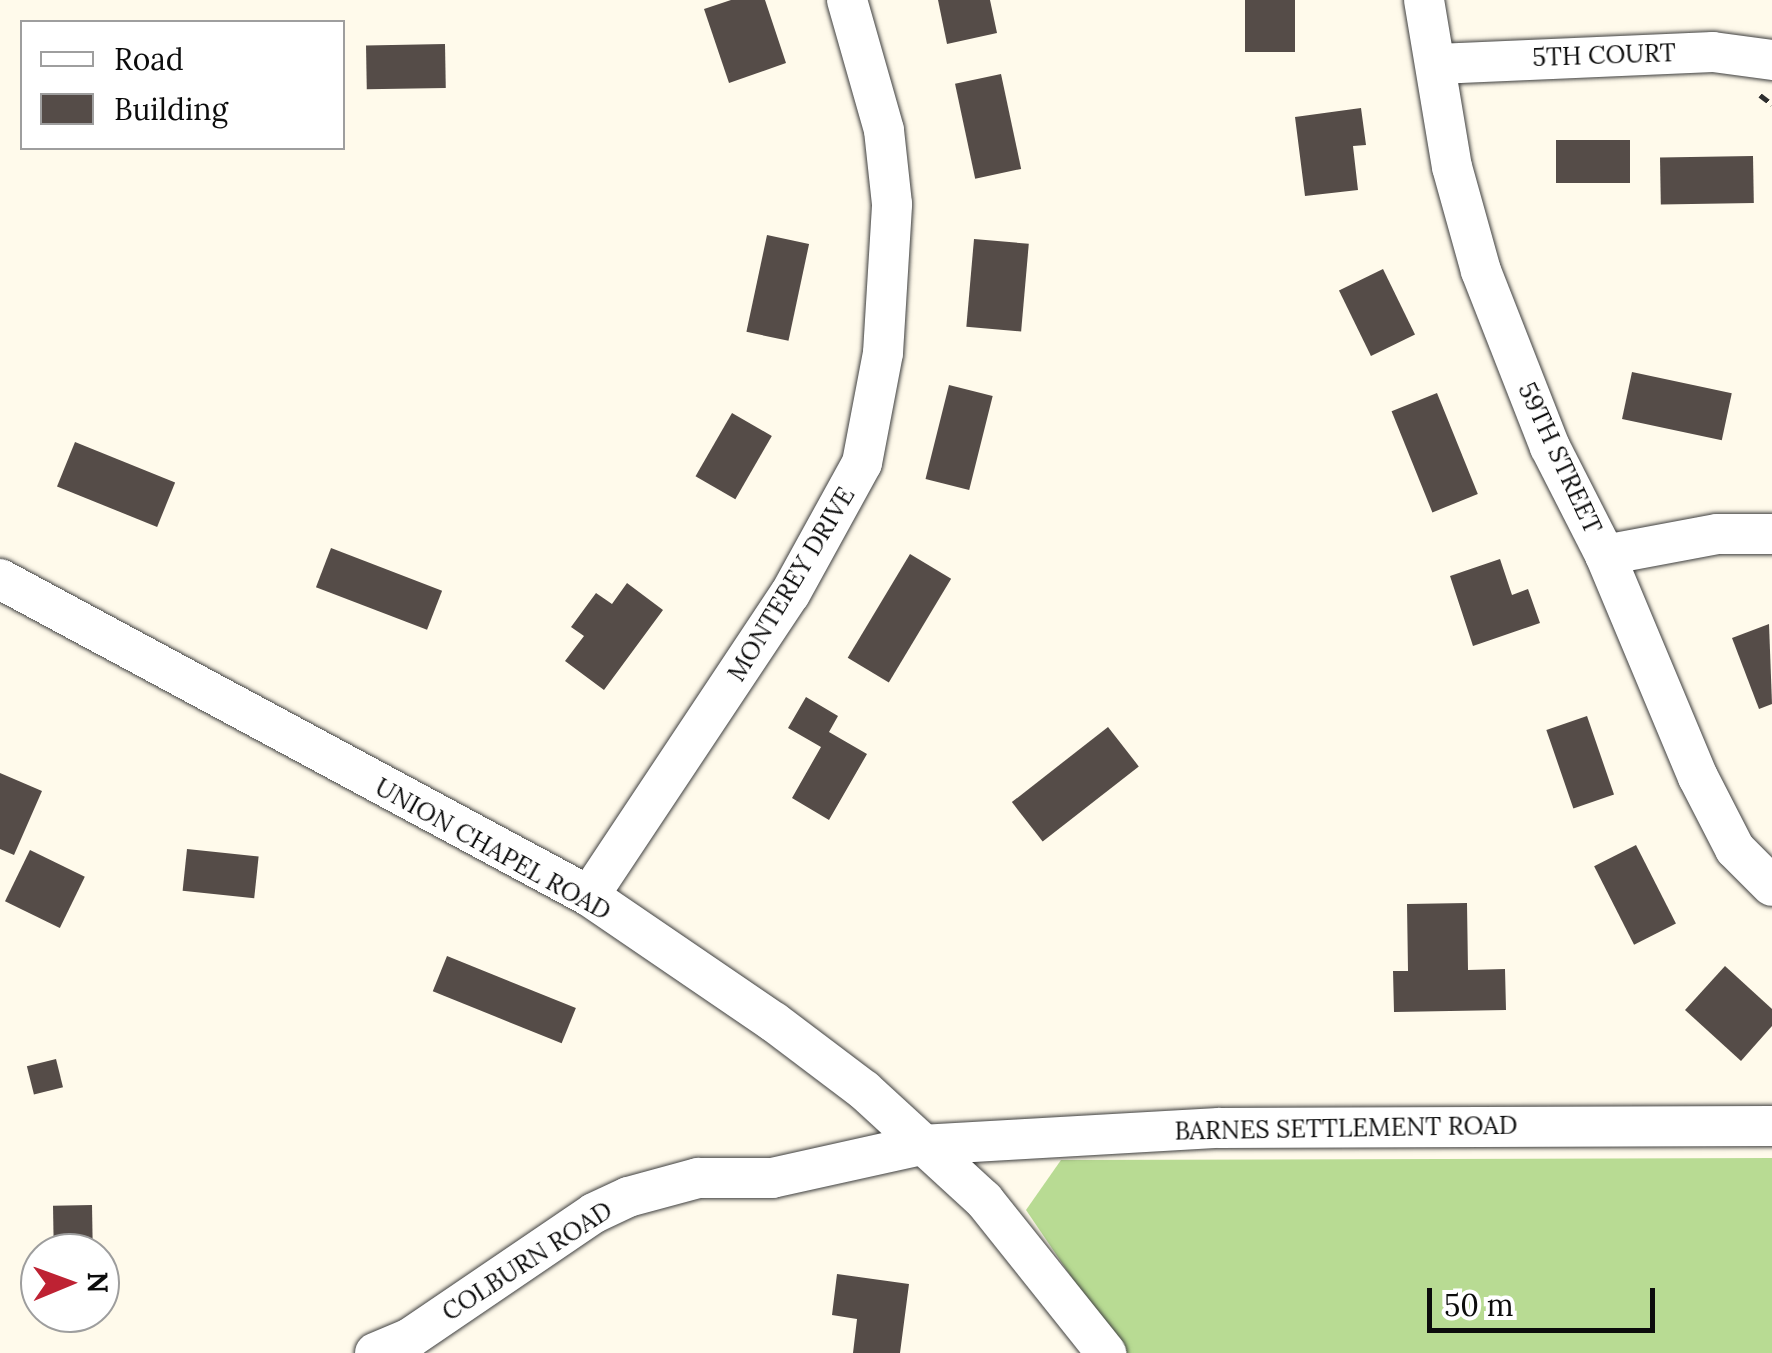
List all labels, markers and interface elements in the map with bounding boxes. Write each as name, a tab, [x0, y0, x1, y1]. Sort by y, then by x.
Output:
legend	[20, 20, 345, 150]
street label: 5TH COURT	[1532, 38, 1676, 72]
text: Road	[114, 40, 184, 78]
text: Building	[114, 90, 228, 128]
street label: 59TH STREET	[1512, 378, 1608, 538]
street label: MONTEREY DRIVE	[721, 482, 861, 686]
street label: UNION CHAPEL ROAD	[370, 772, 616, 926]
street label: BARNES SETTLEMENT ROAD	[1174, 1110, 1518, 1146]
street label: COLBURN ROAD	[436, 1195, 618, 1327]
north arrow	[20, 1233, 120, 1333]
scale bar	[1432, 1268, 1660, 1330]
text: N	[80, 1271, 116, 1294]
text: 50 m	[1444, 1286, 1514, 1324]

